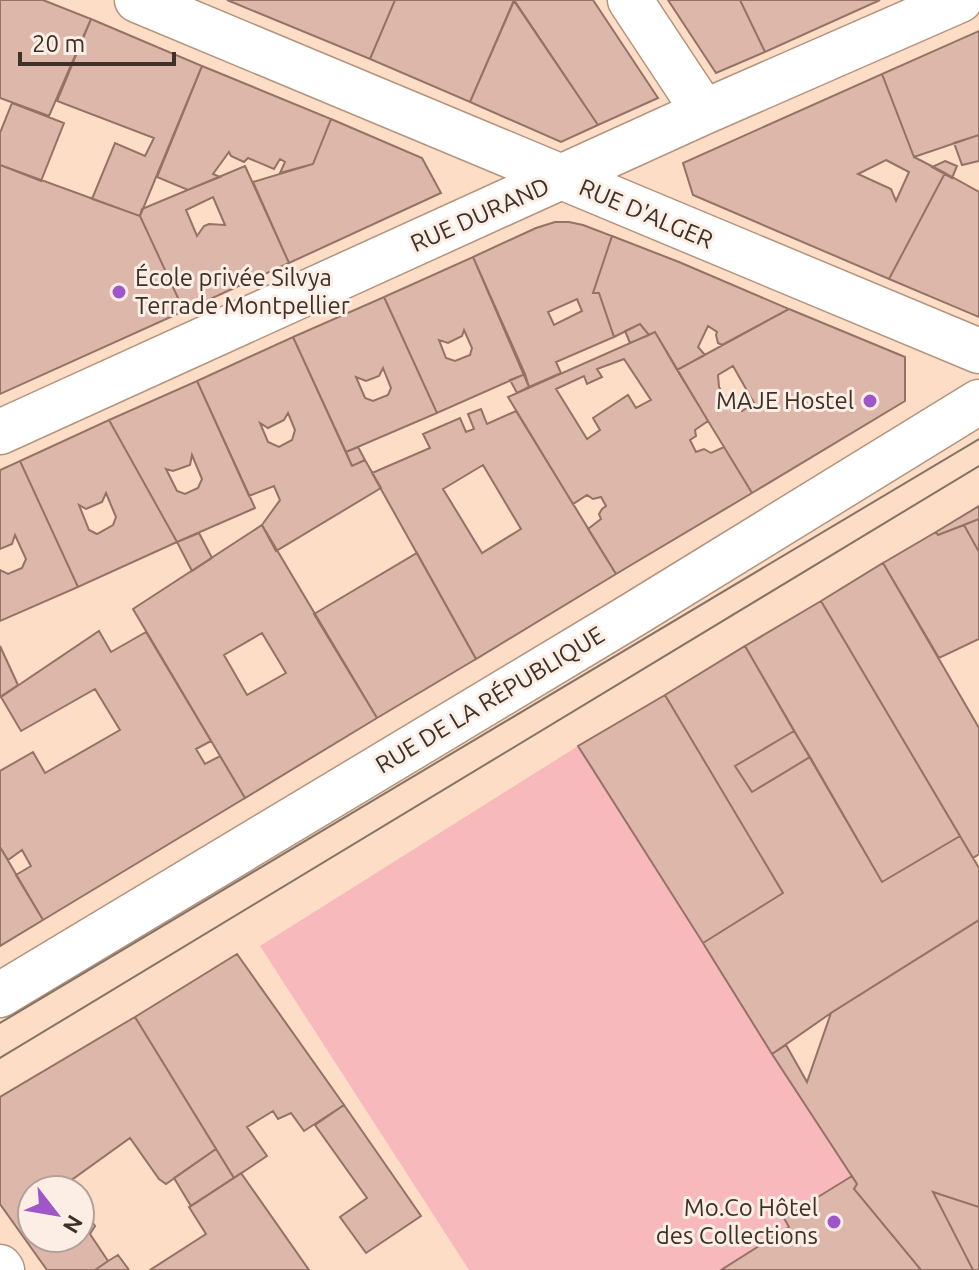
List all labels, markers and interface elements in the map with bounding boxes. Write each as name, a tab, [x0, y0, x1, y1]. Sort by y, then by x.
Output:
scale bar	[20, 16, 174, 66]
text: 20 m	[32, 30, 85, 57]
street label: RUE DURAND	[406, 172, 553, 257]
street label: RUE D'ALGER	[575, 173, 717, 254]
place label: École privée Silvya Terrade Montpellier	[135, 263, 350, 319]
marker: École privée Silvya Terrade Montpellier	[110, 283, 128, 301]
place label: MAJE Hostel	[716, 387, 854, 414]
marker: MAJE Hostel	[861, 392, 879, 410]
street label: RUE DE LA RÉPUBLIQUE	[370, 620, 609, 778]
north arrow	[16, 1174, 96, 1254]
place label: Mo.Co Hôtel des Collections	[656, 1194, 818, 1249]
text: N	[59, 1211, 89, 1238]
marker: Mo.Co Hôtel des Collections	[825, 1213, 843, 1231]

